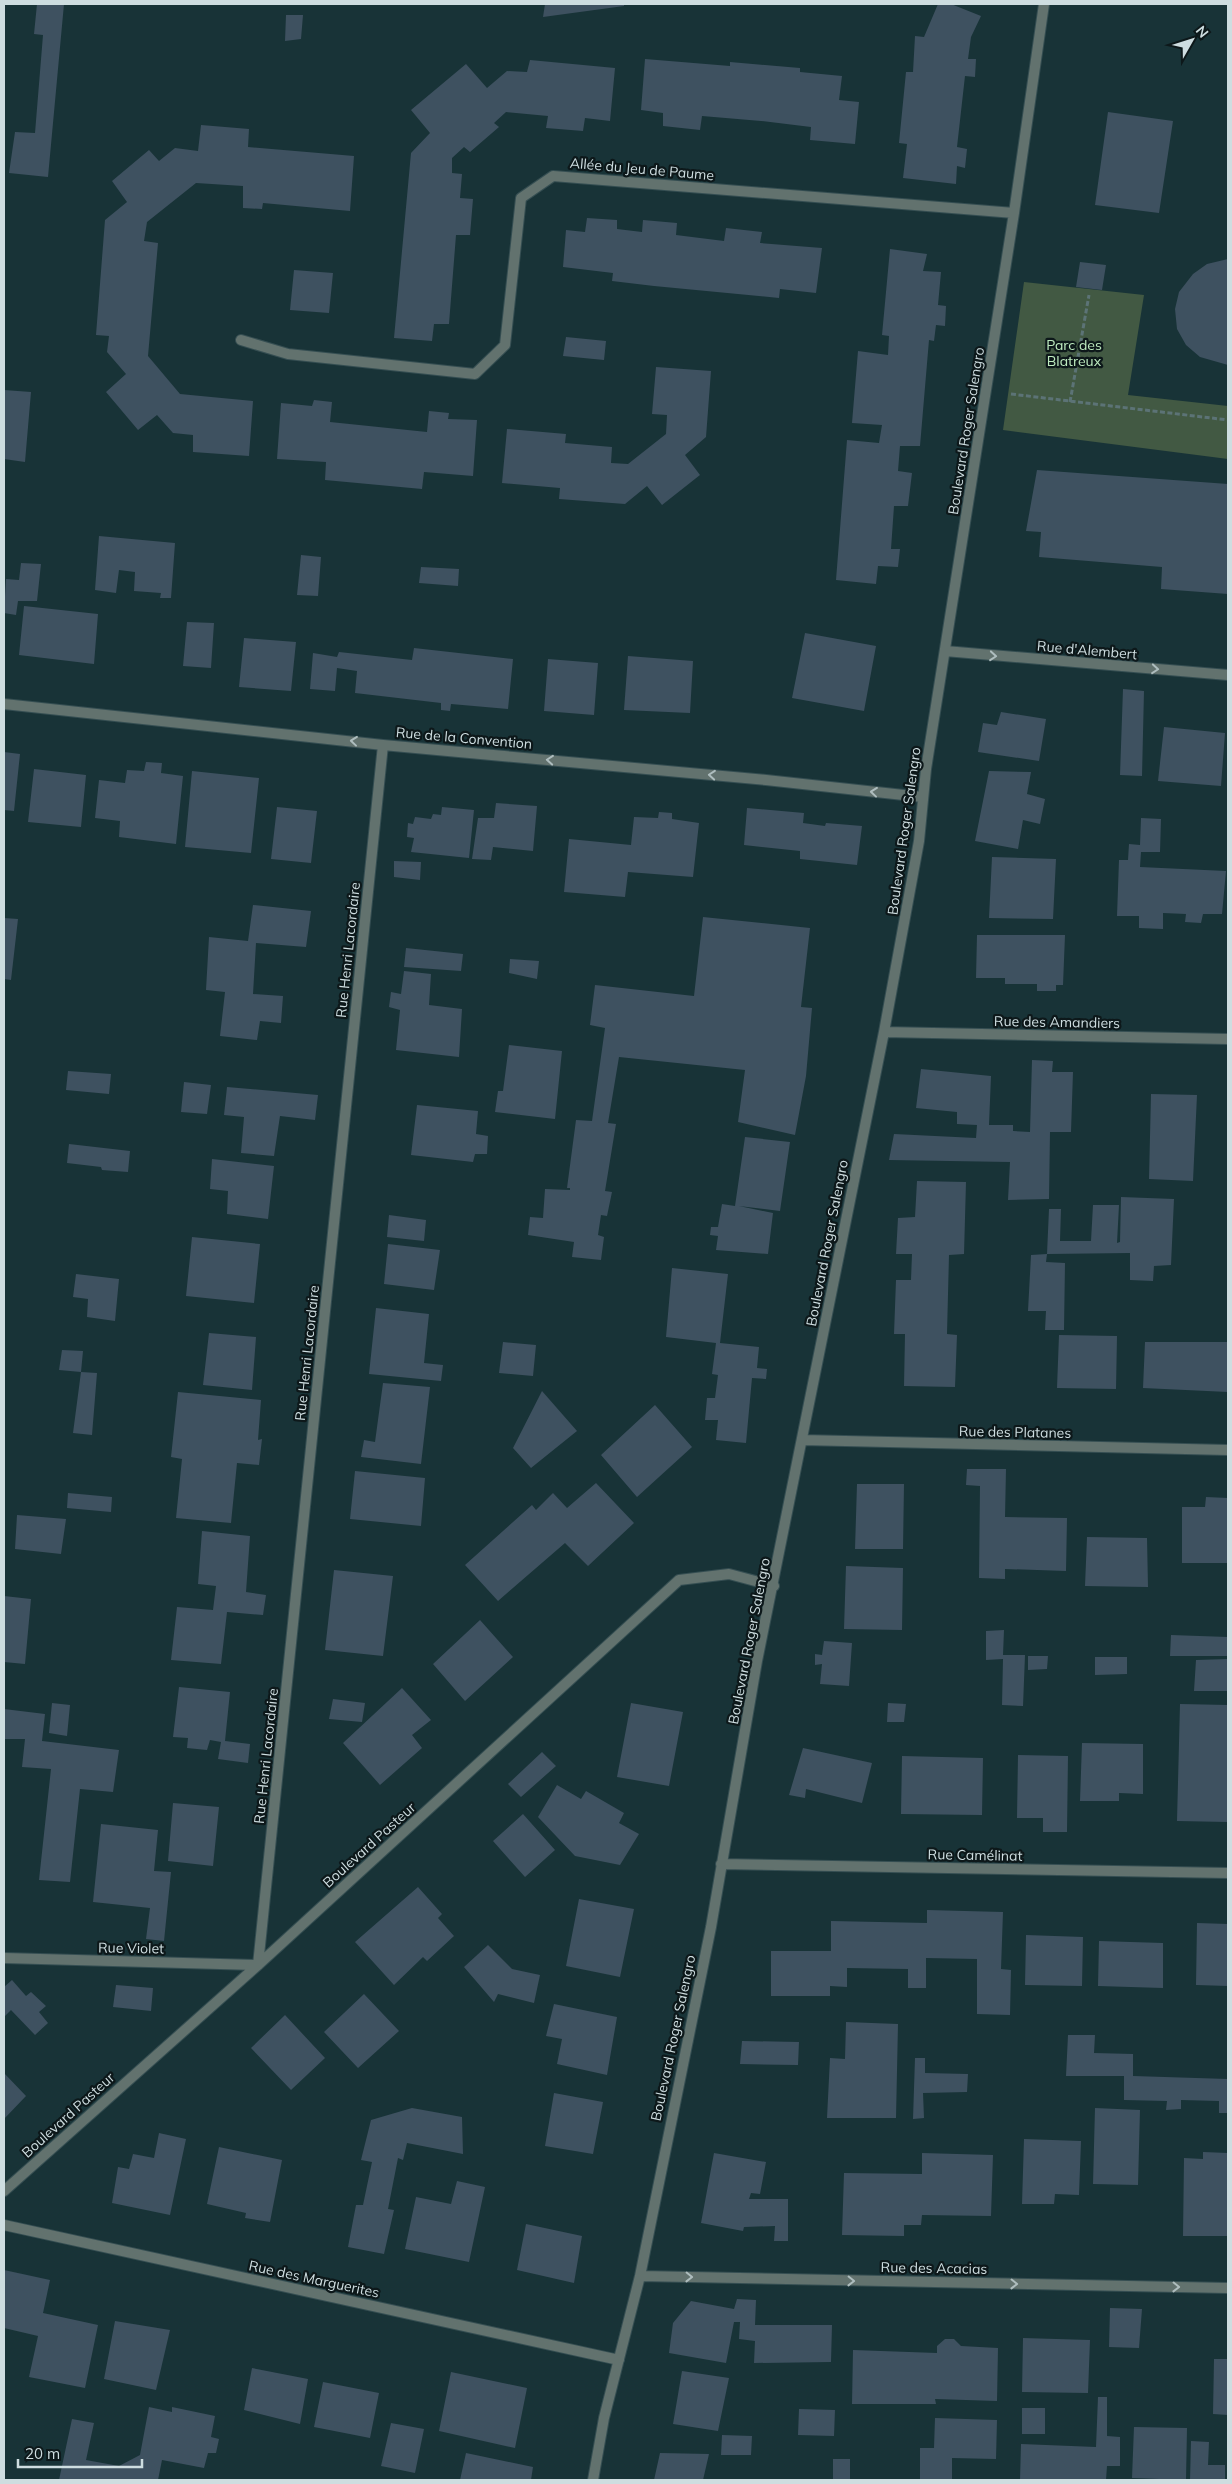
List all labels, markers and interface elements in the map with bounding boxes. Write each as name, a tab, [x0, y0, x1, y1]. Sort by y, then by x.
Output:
north arrow	[1167, 15, 1217, 65]
text: N	[1192, 22, 1212, 42]
street label: Allée du Jeu de Paume	[569, 154, 715, 184]
park label: Parc des Blatreux	[1046, 336, 1102, 370]
street label: Boulevard Roger Salengro	[944, 346, 988, 516]
street label: Rue d'Alembert	[1036, 637, 1138, 663]
one-way arrow	[989, 650, 997, 661]
one-way arrow	[1151, 663, 1159, 674]
street label: Rue de la Convention	[395, 723, 533, 753]
one-way arrow	[349, 736, 357, 747]
street label: Boulevard Roger Salengro	[883, 746, 925, 916]
one-way arrow	[546, 755, 554, 766]
one-way arrow	[708, 770, 716, 781]
one-way arrow	[869, 787, 877, 798]
street label: Rue Henri Lacordaire	[332, 881, 364, 1019]
street label: Rue des Amandiers	[994, 1012, 1120, 1032]
street label: Boulevard Roger Salengro	[802, 1158, 852, 1328]
street label: Rue Henri Lacordaire	[291, 1284, 323, 1422]
street label: Rue des Platanes	[959, 1422, 1071, 1442]
street label: Boulevard Roger Salengro	[724, 1556, 774, 1726]
street label: Rue Henri Lacordaire	[250, 1687, 282, 1825]
street label: Boulevard Pasteur	[319, 1798, 420, 1891]
street label: Rue Camélinat	[927, 1845, 1023, 1865]
street label: Rue Violet	[98, 1938, 164, 1958]
street label: Boulevard Roger Salengro	[647, 1953, 699, 2123]
street label: Boulevard Pasteur	[18, 2068, 119, 2161]
street label: Rue des Marguerites	[247, 2256, 381, 2302]
street label: Rue des Acacias	[880, 2258, 988, 2278]
one-way arrow	[685, 2272, 693, 2282]
one-way arrow	[847, 2275, 855, 2286]
one-way arrow	[1010, 2279, 1018, 2289]
one-way arrow	[1172, 2282, 1180, 2292]
scale bar	[18, 2436, 141, 2468]
text: 20 m	[25, 2444, 60, 2463]

